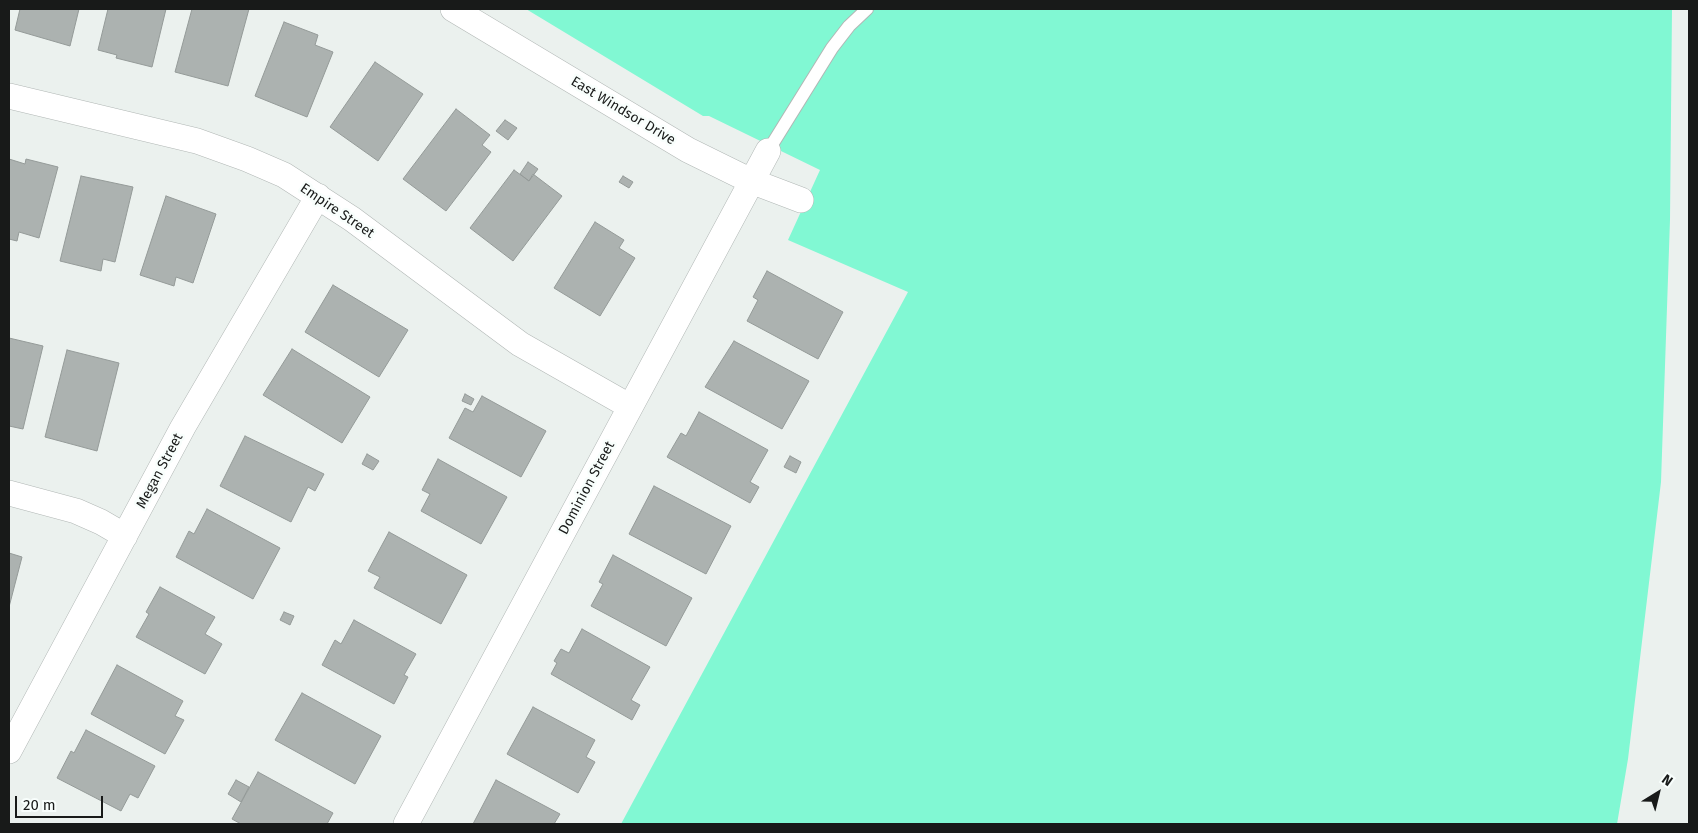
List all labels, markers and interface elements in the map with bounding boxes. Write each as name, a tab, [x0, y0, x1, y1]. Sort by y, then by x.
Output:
street label: East Windsor Drive	[568, 73, 678, 149]
street label: Empire Street	[297, 180, 377, 242]
street label: Megan Street	[133, 430, 187, 512]
street label: Dominion Street	[555, 438, 619, 538]
north arrow	[1633, 768, 1683, 818]
text: N	[1658, 771, 1676, 790]
scale bar	[18, 786, 105, 818]
text: 20 m	[23, 796, 56, 814]

